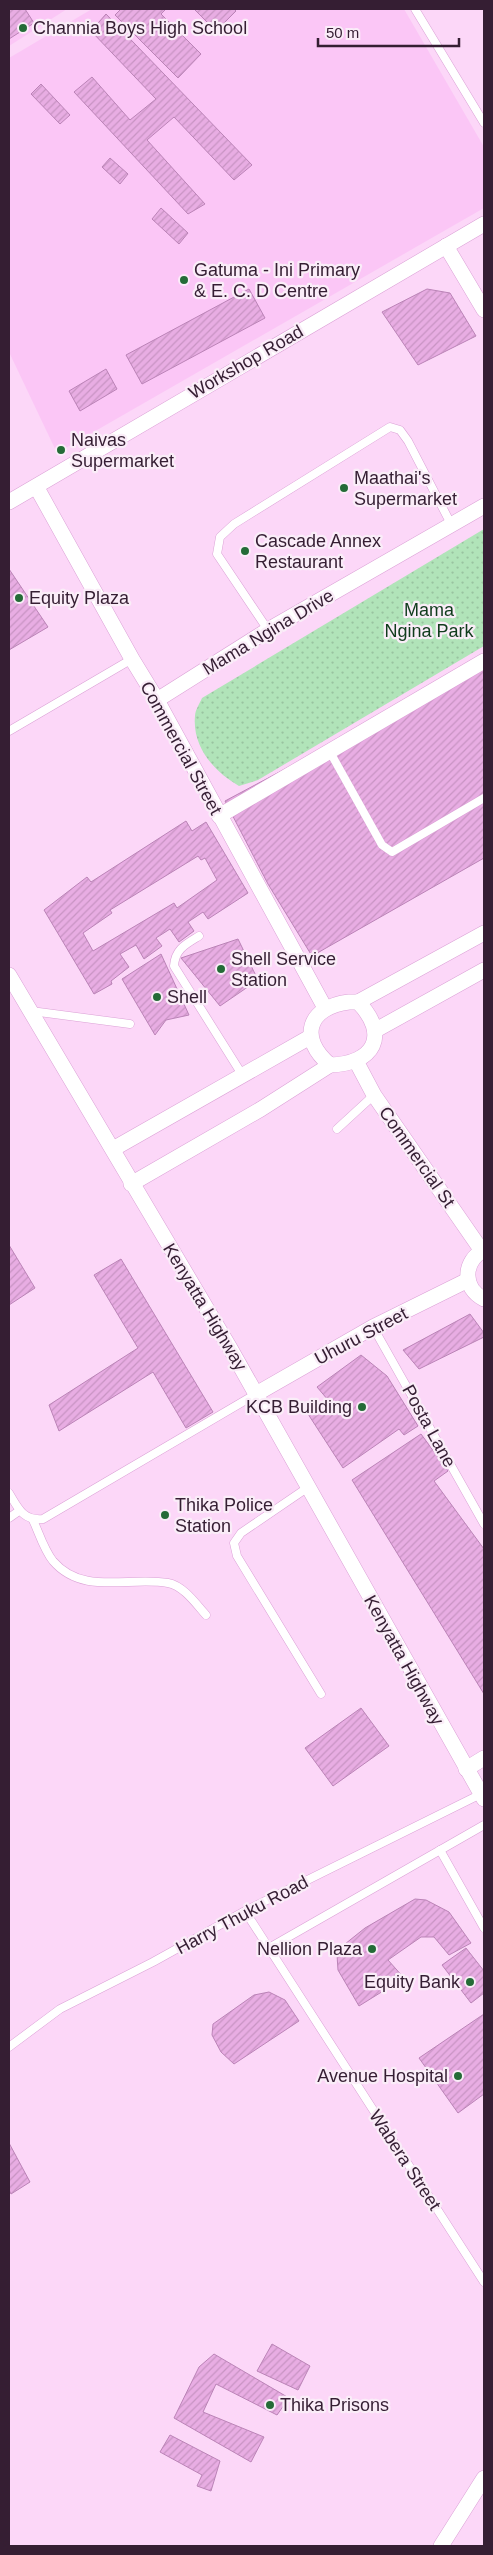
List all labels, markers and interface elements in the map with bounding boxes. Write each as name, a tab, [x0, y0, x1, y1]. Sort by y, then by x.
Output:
scale bar	[318, 15, 459, 47]
place label: Channia Boys High School	[33, 18, 247, 38]
marker: Channia Boys High School	[17, 22, 29, 34]
text: 50 m	[326, 24, 359, 41]
place label: Gatuma - Ini Primary & E. C. D Centre	[194, 260, 360, 301]
marker: Gatuma - Ini Primary & E. C. D Centre	[178, 274, 190, 286]
street label: Workshop Road	[185, 321, 307, 403]
place label: Naivas Supermarket	[71, 430, 174, 471]
marker: Naivas Supermarket	[55, 444, 67, 456]
place label: Maathai's Supermarket	[354, 468, 457, 509]
marker: Maathai's Supermarket	[338, 482, 350, 494]
place label: Cascade Annex Restaurant	[255, 531, 381, 572]
marker: Cascade Annex Restaurant	[239, 545, 251, 557]
street label: Mama Ngina Drive	[199, 585, 337, 679]
place label: Equity Plaza	[29, 588, 130, 608]
marker: Equity Plaza	[13, 592, 25, 604]
park label: Mama Ngina Park	[384, 600, 475, 641]
street label: Commercial Street	[136, 678, 226, 818]
place label: Shell Service Station	[231, 949, 336, 990]
marker: Shell Service Station	[215, 963, 227, 975]
place label: Shell	[167, 987, 207, 1007]
marker: Shell	[151, 991, 163, 1003]
street label: Commercial St	[375, 1103, 459, 1211]
street label: Kenyatta Highway	[159, 1240, 251, 1374]
street label: Uhuru Street	[311, 1303, 411, 1369]
street label: Posta Lane	[398, 1381, 460, 1471]
place label: KCB Building	[246, 1397, 352, 1417]
marker: KCB Building	[356, 1401, 368, 1413]
place label: Thika Police Station	[175, 1495, 273, 1536]
marker: Thika Police Station	[159, 1509, 171, 1521]
street label: Kenyatta Highway	[360, 1592, 448, 1728]
street label: Harry Thuku Road	[173, 1872, 311, 1958]
place label: Nellion Plaza	[257, 1939, 363, 1959]
marker: Nellion Plaza	[366, 1943, 378, 1955]
place label: Equity Bank	[364, 1972, 461, 1992]
marker: Equity Bank	[464, 1976, 476, 1988]
place label: Avenue Hospital	[317, 2066, 448, 2086]
marker: Avenue Hospital	[452, 2070, 464, 2082]
street label: Wabera Street	[365, 2106, 445, 2214]
place label: Thika Prisons	[280, 2395, 389, 2415]
marker: Thika Prisons	[264, 2399, 276, 2411]

